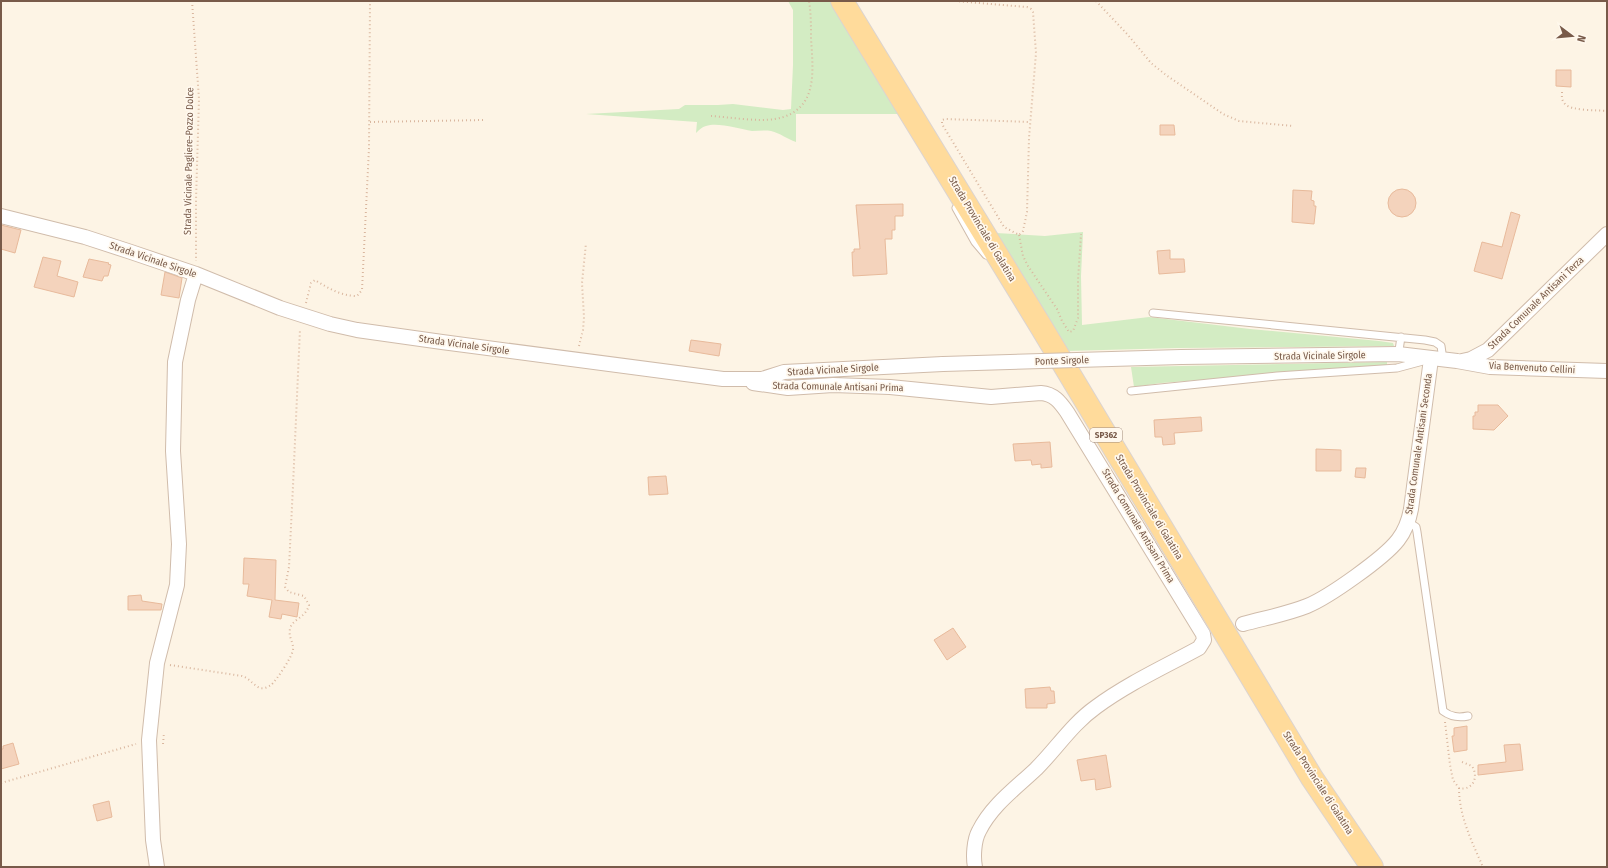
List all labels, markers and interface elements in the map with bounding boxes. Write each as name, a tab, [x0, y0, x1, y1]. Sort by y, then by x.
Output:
north arrow	[1552, 16, 1592, 56]
text: N	[1574, 34, 1588, 44]
street label: Strada Vicinale Pagliere-Pozzo Dolce	[182, 87, 196, 235]
street label: Strada Provinciale di Galatina	[946, 174, 1018, 284]
street label: Strada Vicinale Sirgole	[108, 239, 198, 281]
street label: Strada Comunale Antisani Terza	[1486, 254, 1587, 352]
street label: Strada Vicinale Sirgole	[418, 333, 510, 357]
street label: Strada Vicinale Sirgole	[1274, 349, 1366, 363]
street label: Ponte Sirgole	[1035, 354, 1089, 368]
street label: Via Benvenuto Cellini	[1489, 360, 1575, 376]
street label: Strada Vicinale Sirgole	[787, 362, 879, 378]
street label: Strada Comunale Antisani Seconda	[1403, 373, 1435, 515]
street label: Strada Comunale Antisani Prima	[772, 380, 904, 394]
road number: SP362	[1090, 428, 1122, 442]
street label: Strada Provinciale di Galatina	[1113, 452, 1185, 562]
street label: Strada Comunale Antisani Prima	[1099, 467, 1177, 585]
street label: Strada Provinciale di Galatina	[1280, 729, 1356, 837]

